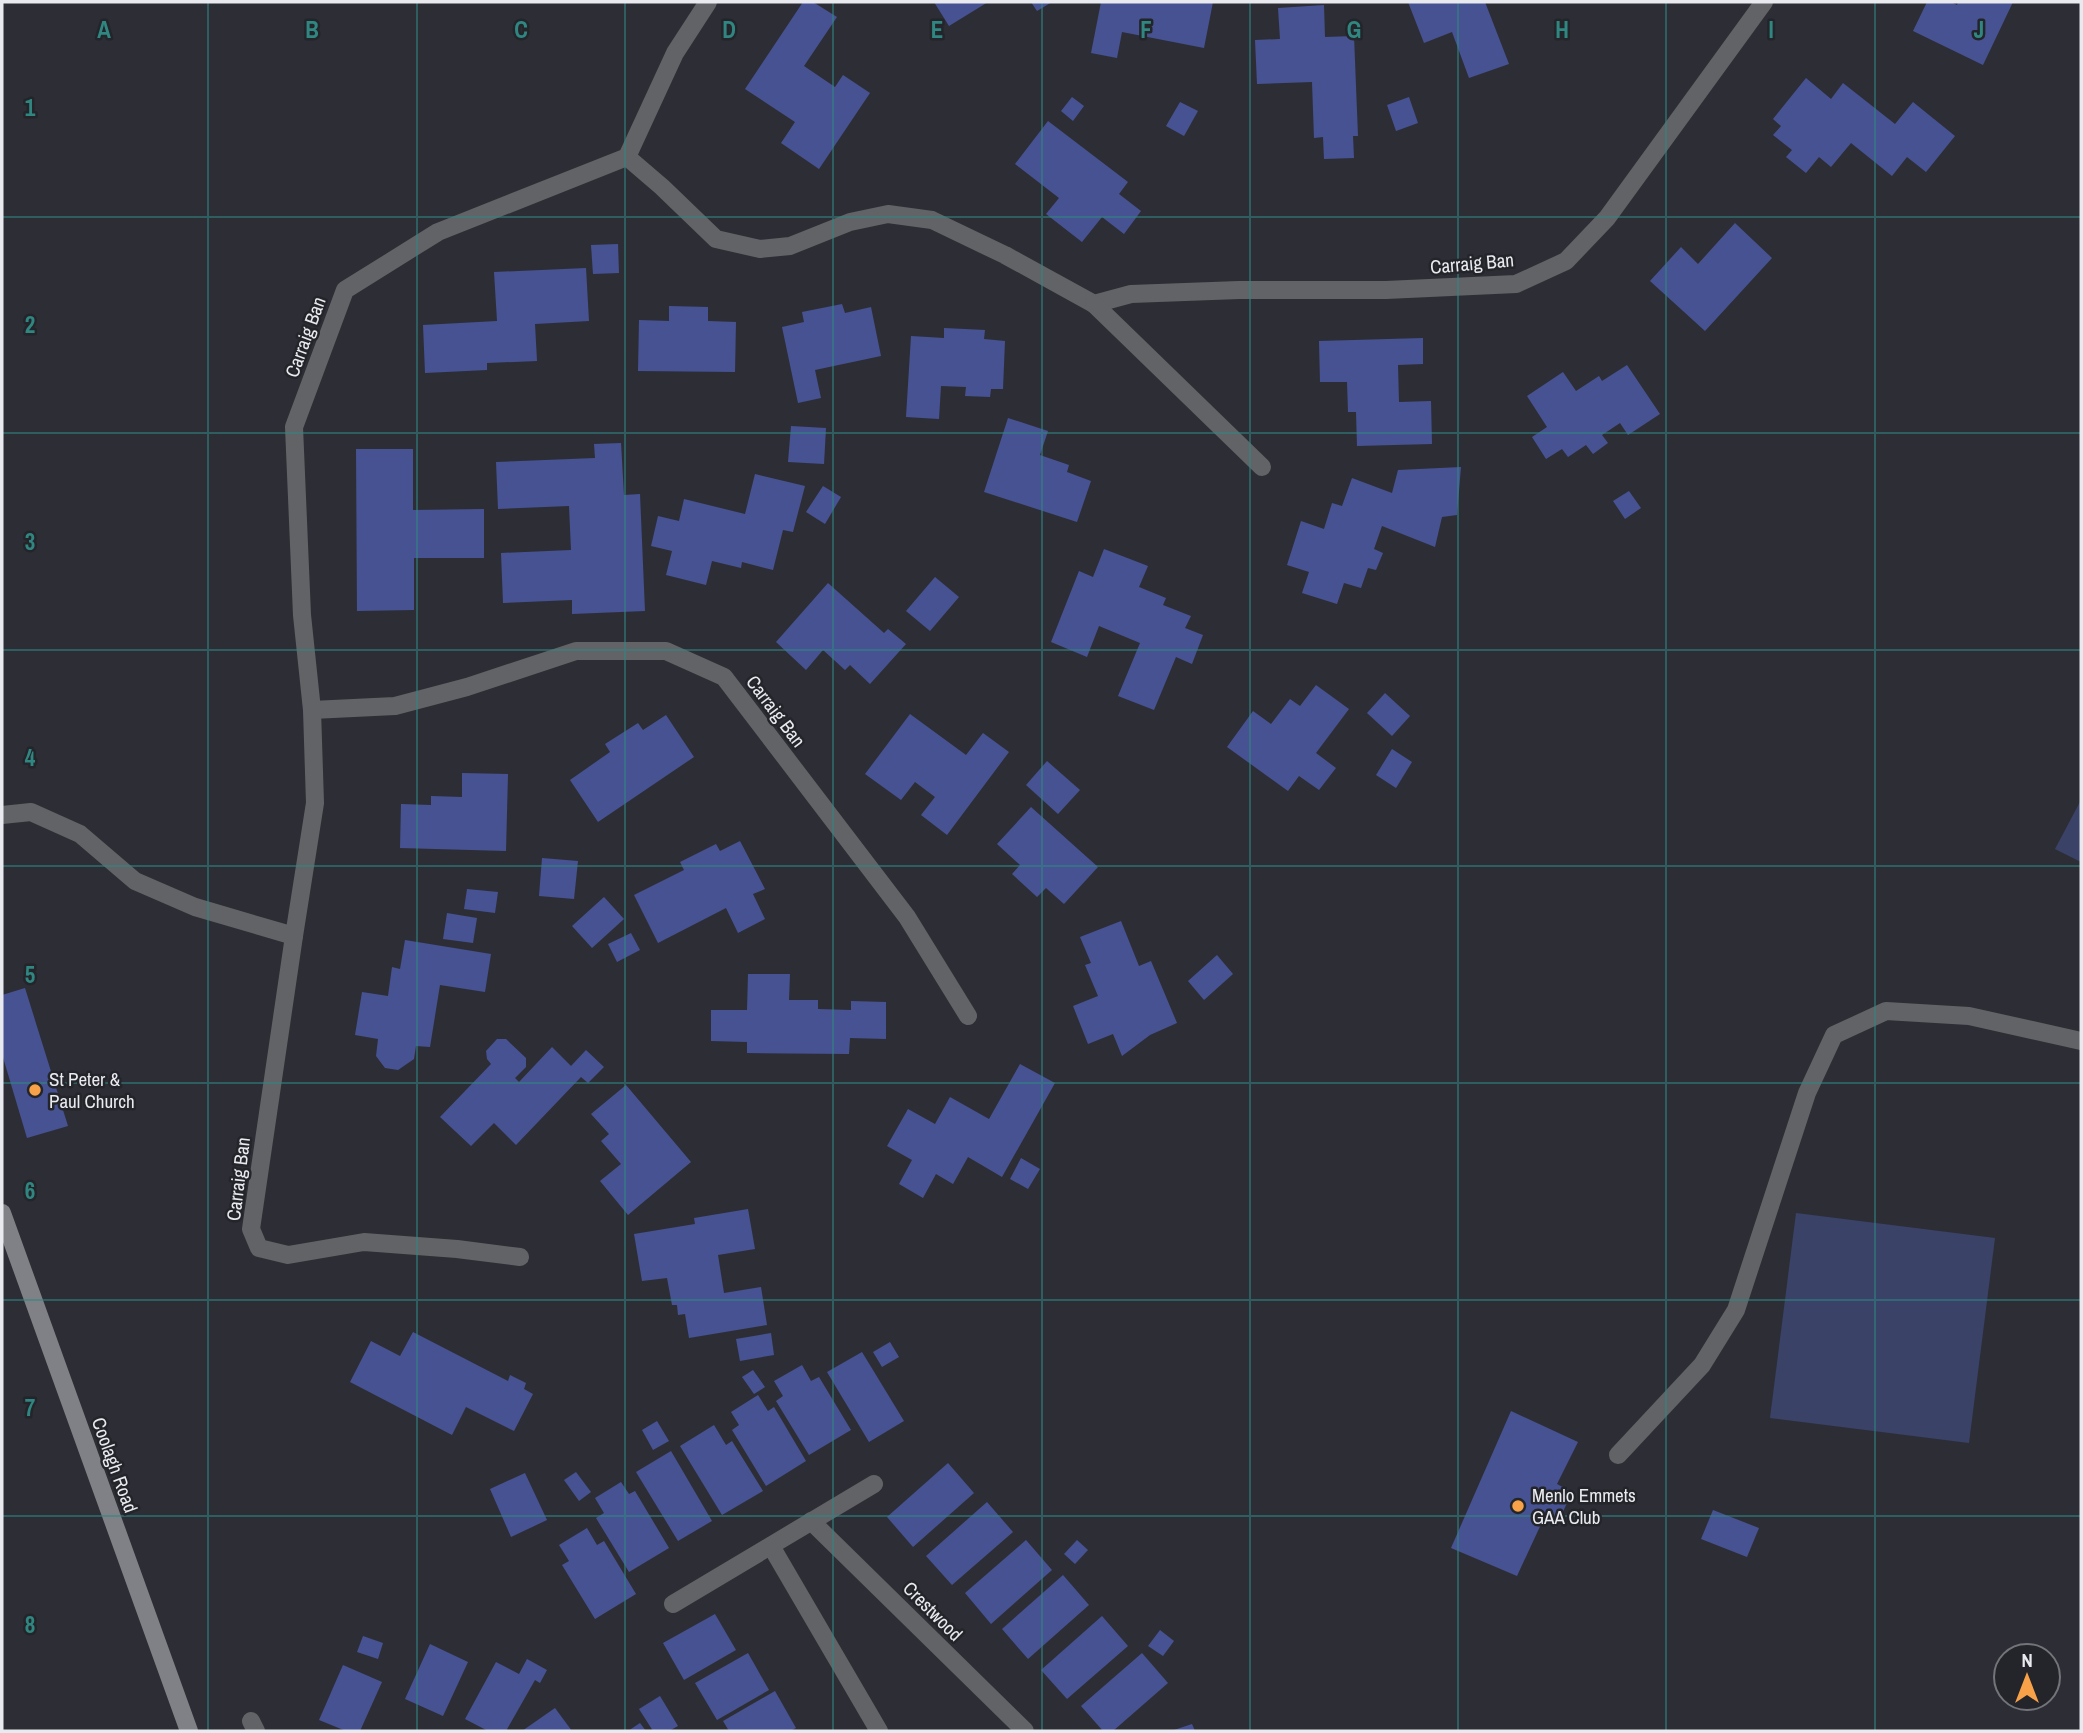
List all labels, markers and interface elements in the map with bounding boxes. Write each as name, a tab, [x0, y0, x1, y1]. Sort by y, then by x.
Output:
text: A	[97, 14, 111, 45]
text: B	[305, 14, 319, 45]
text: C	[514, 14, 528, 45]
text: D	[722, 14, 736, 45]
text: E	[931, 14, 943, 45]
text: F	[1140, 14, 1152, 45]
text: G	[1347, 14, 1361, 45]
text: H	[1555, 14, 1569, 45]
text: I	[1768, 14, 1774, 45]
text: J	[1974, 14, 1984, 45]
text: 1	[25, 92, 36, 123]
street label: Carraig Ban	[1429, 246, 1515, 280]
street label: Carraig Ban	[278, 293, 332, 381]
text: 2	[25, 309, 35, 340]
text: 3	[25, 526, 35, 557]
street label: Carraig Ban	[740, 670, 812, 752]
text: 4	[25, 742, 36, 773]
text: 5	[25, 959, 35, 990]
place label: St Peter & Paul Church	[49, 1066, 135, 1114]
marker: St Peter & Paul Church	[27, 1082, 43, 1098]
street label: Carraig Ban	[220, 1136, 256, 1222]
text: 6	[25, 1175, 35, 1206]
text: 7	[25, 1392, 35, 1423]
street label: Coolagh Road	[86, 1414, 144, 1516]
place label: Menlo Emmets GAA Club	[1532, 1482, 1636, 1530]
marker: Menlo Emmets GAA Club	[1510, 1498, 1526, 1514]
street label: Crestwood	[897, 1575, 969, 1647]
text: 8	[25, 1609, 35, 1640]
north arrow	[1992, 1642, 2062, 1712]
text: N	[2021, 1647, 2033, 1673]

